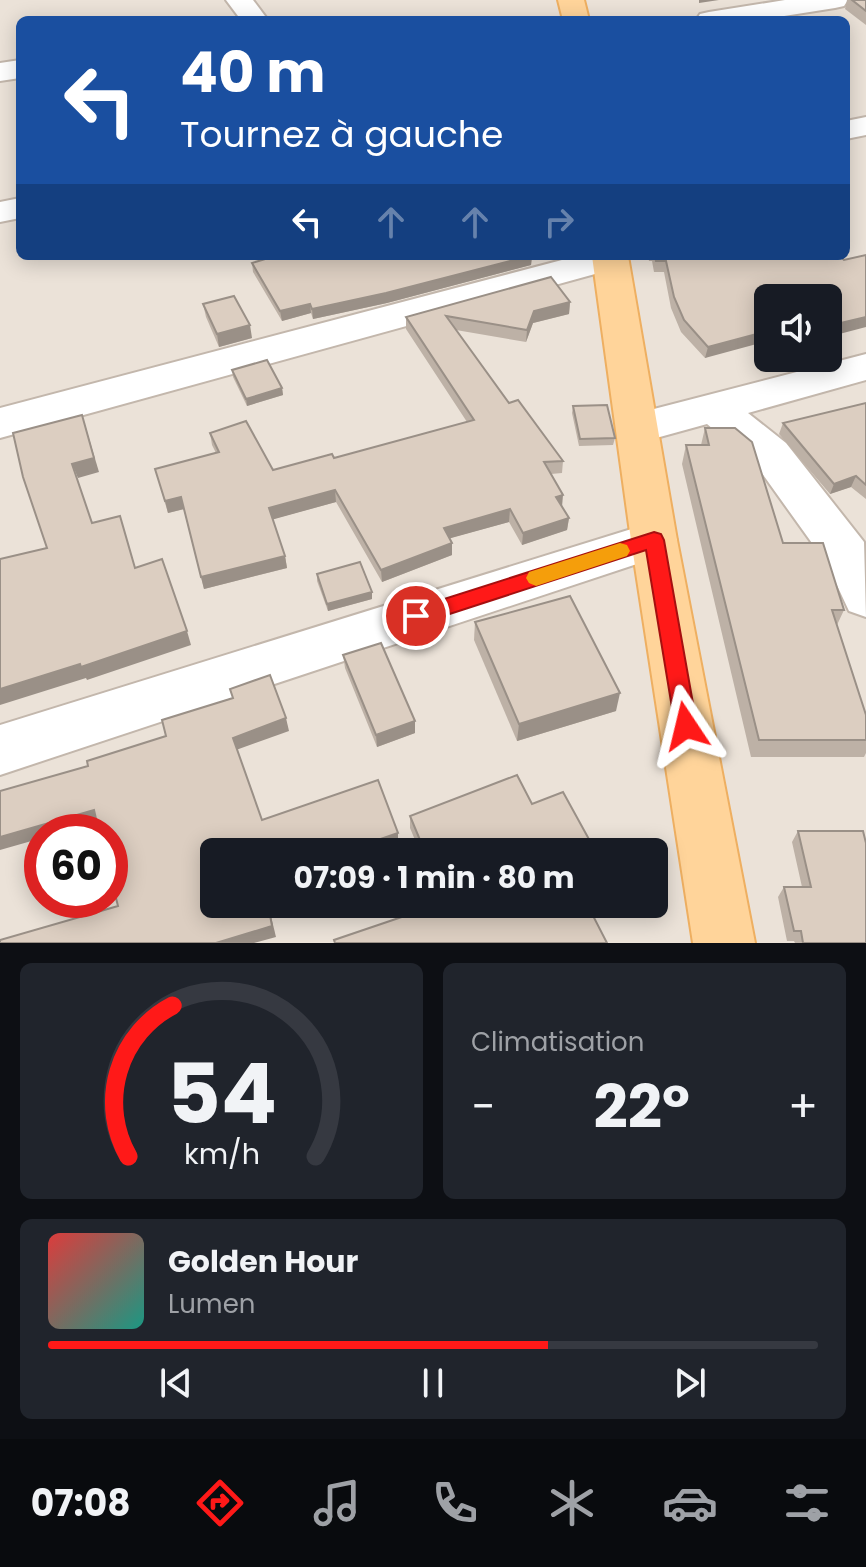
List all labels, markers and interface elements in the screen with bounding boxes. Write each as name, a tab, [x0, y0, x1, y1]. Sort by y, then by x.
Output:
text: 40 m	[180, 33, 326, 112]
icon: left	[48, 48, 152, 152]
text: Tournez à gauche	[180, 109, 503, 160]
icon: left	[285, 200, 329, 244]
icon: ahead	[369, 200, 413, 244]
icon: ahead	[453, 200, 497, 244]
icon: right	[537, 200, 581, 244]
map controls	[754, 284, 842, 372]
button: sound	[754, 284, 842, 372]
pin	[382, 582, 450, 650]
icon: arrive	[394, 594, 438, 638]
position arrow	[644, 684, 728, 768]
speed limit sign: 60	[24, 814, 128, 918]
text: 07:09 · 1 min · 80 m	[293, 856, 575, 899]
text: Climatisation	[471, 1024, 644, 1060]
text: 54	[166, 1036, 277, 1152]
text: 22°	[593, 1065, 690, 1149]
text: −	[471, 1076, 495, 1137]
text: +	[788, 1076, 818, 1137]
text: km/h	[183, 1134, 260, 1174]
text: Golden Hour	[168, 1240, 358, 1283]
text: Lumen	[168, 1286, 255, 1322]
icon: previous	[154, 1361, 198, 1405]
icon: pause	[411, 1361, 455, 1405]
icon: next	[668, 1361, 712, 1405]
icon: directions	[192, 1475, 248, 1531]
icon: music	[309, 1475, 365, 1531]
icon: phone	[427, 1475, 483, 1531]
icon: climate	[544, 1475, 600, 1531]
icon: car	[662, 1475, 718, 1531]
icon: filters	[779, 1475, 835, 1531]
text: 07:08	[31, 1478, 130, 1529]

